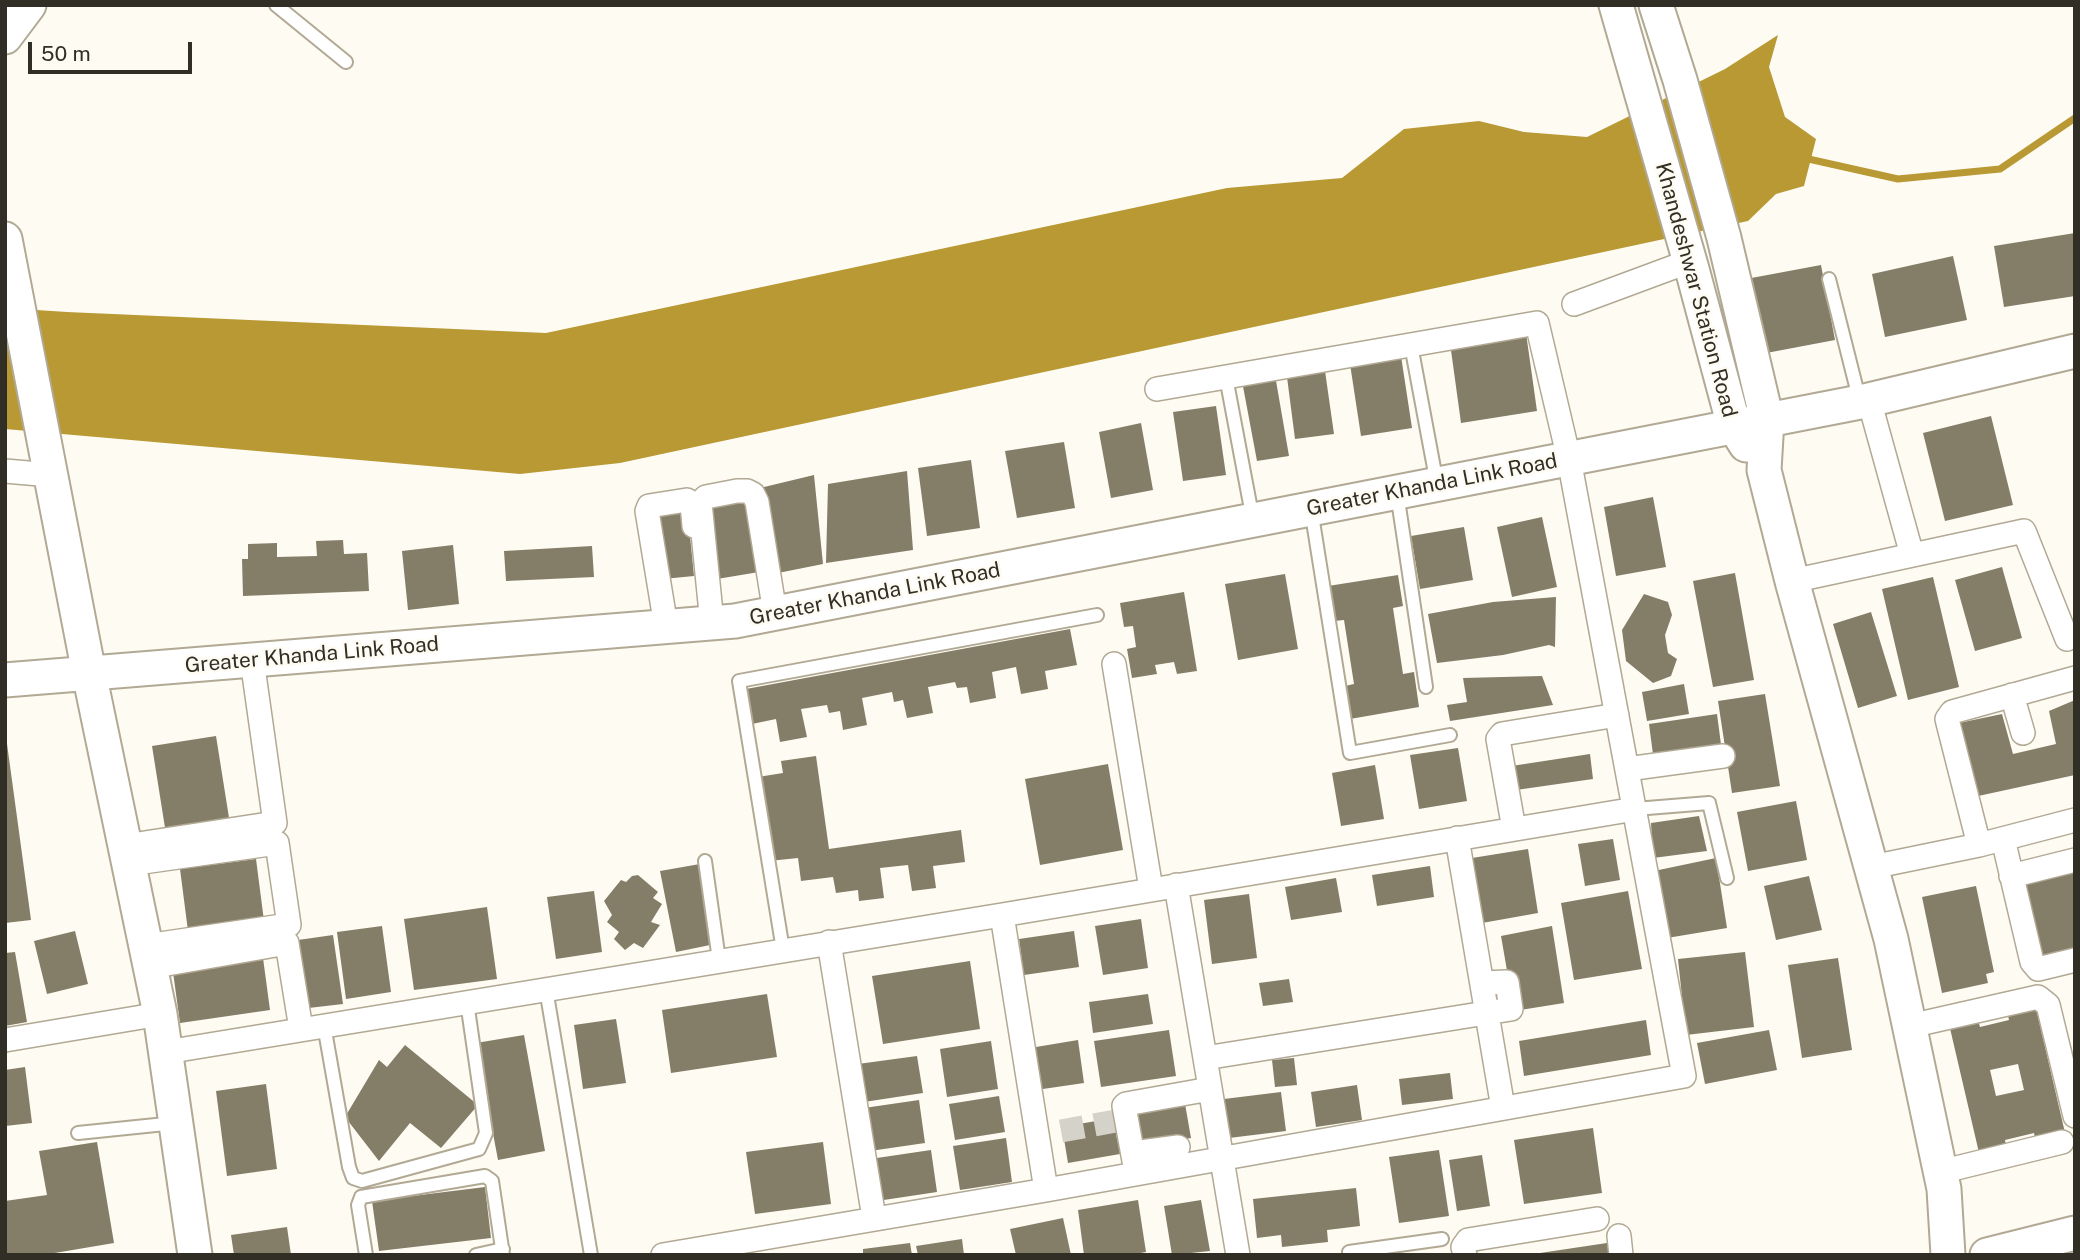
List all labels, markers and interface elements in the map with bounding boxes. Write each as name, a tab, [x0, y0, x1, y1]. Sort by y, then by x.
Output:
scale bar	[32, 28, 196, 72]
text: 50 m	[41, 41, 91, 66]
street label: Khandeshwar Station Road	[1650, 160, 1742, 420]
street label: Greater Khanda Link Road	[1304, 448, 1560, 522]
street label: Greater Khanda Link Road	[747, 557, 1003, 631]
street label: Greater Khanda Link Road	[184, 631, 440, 679]

